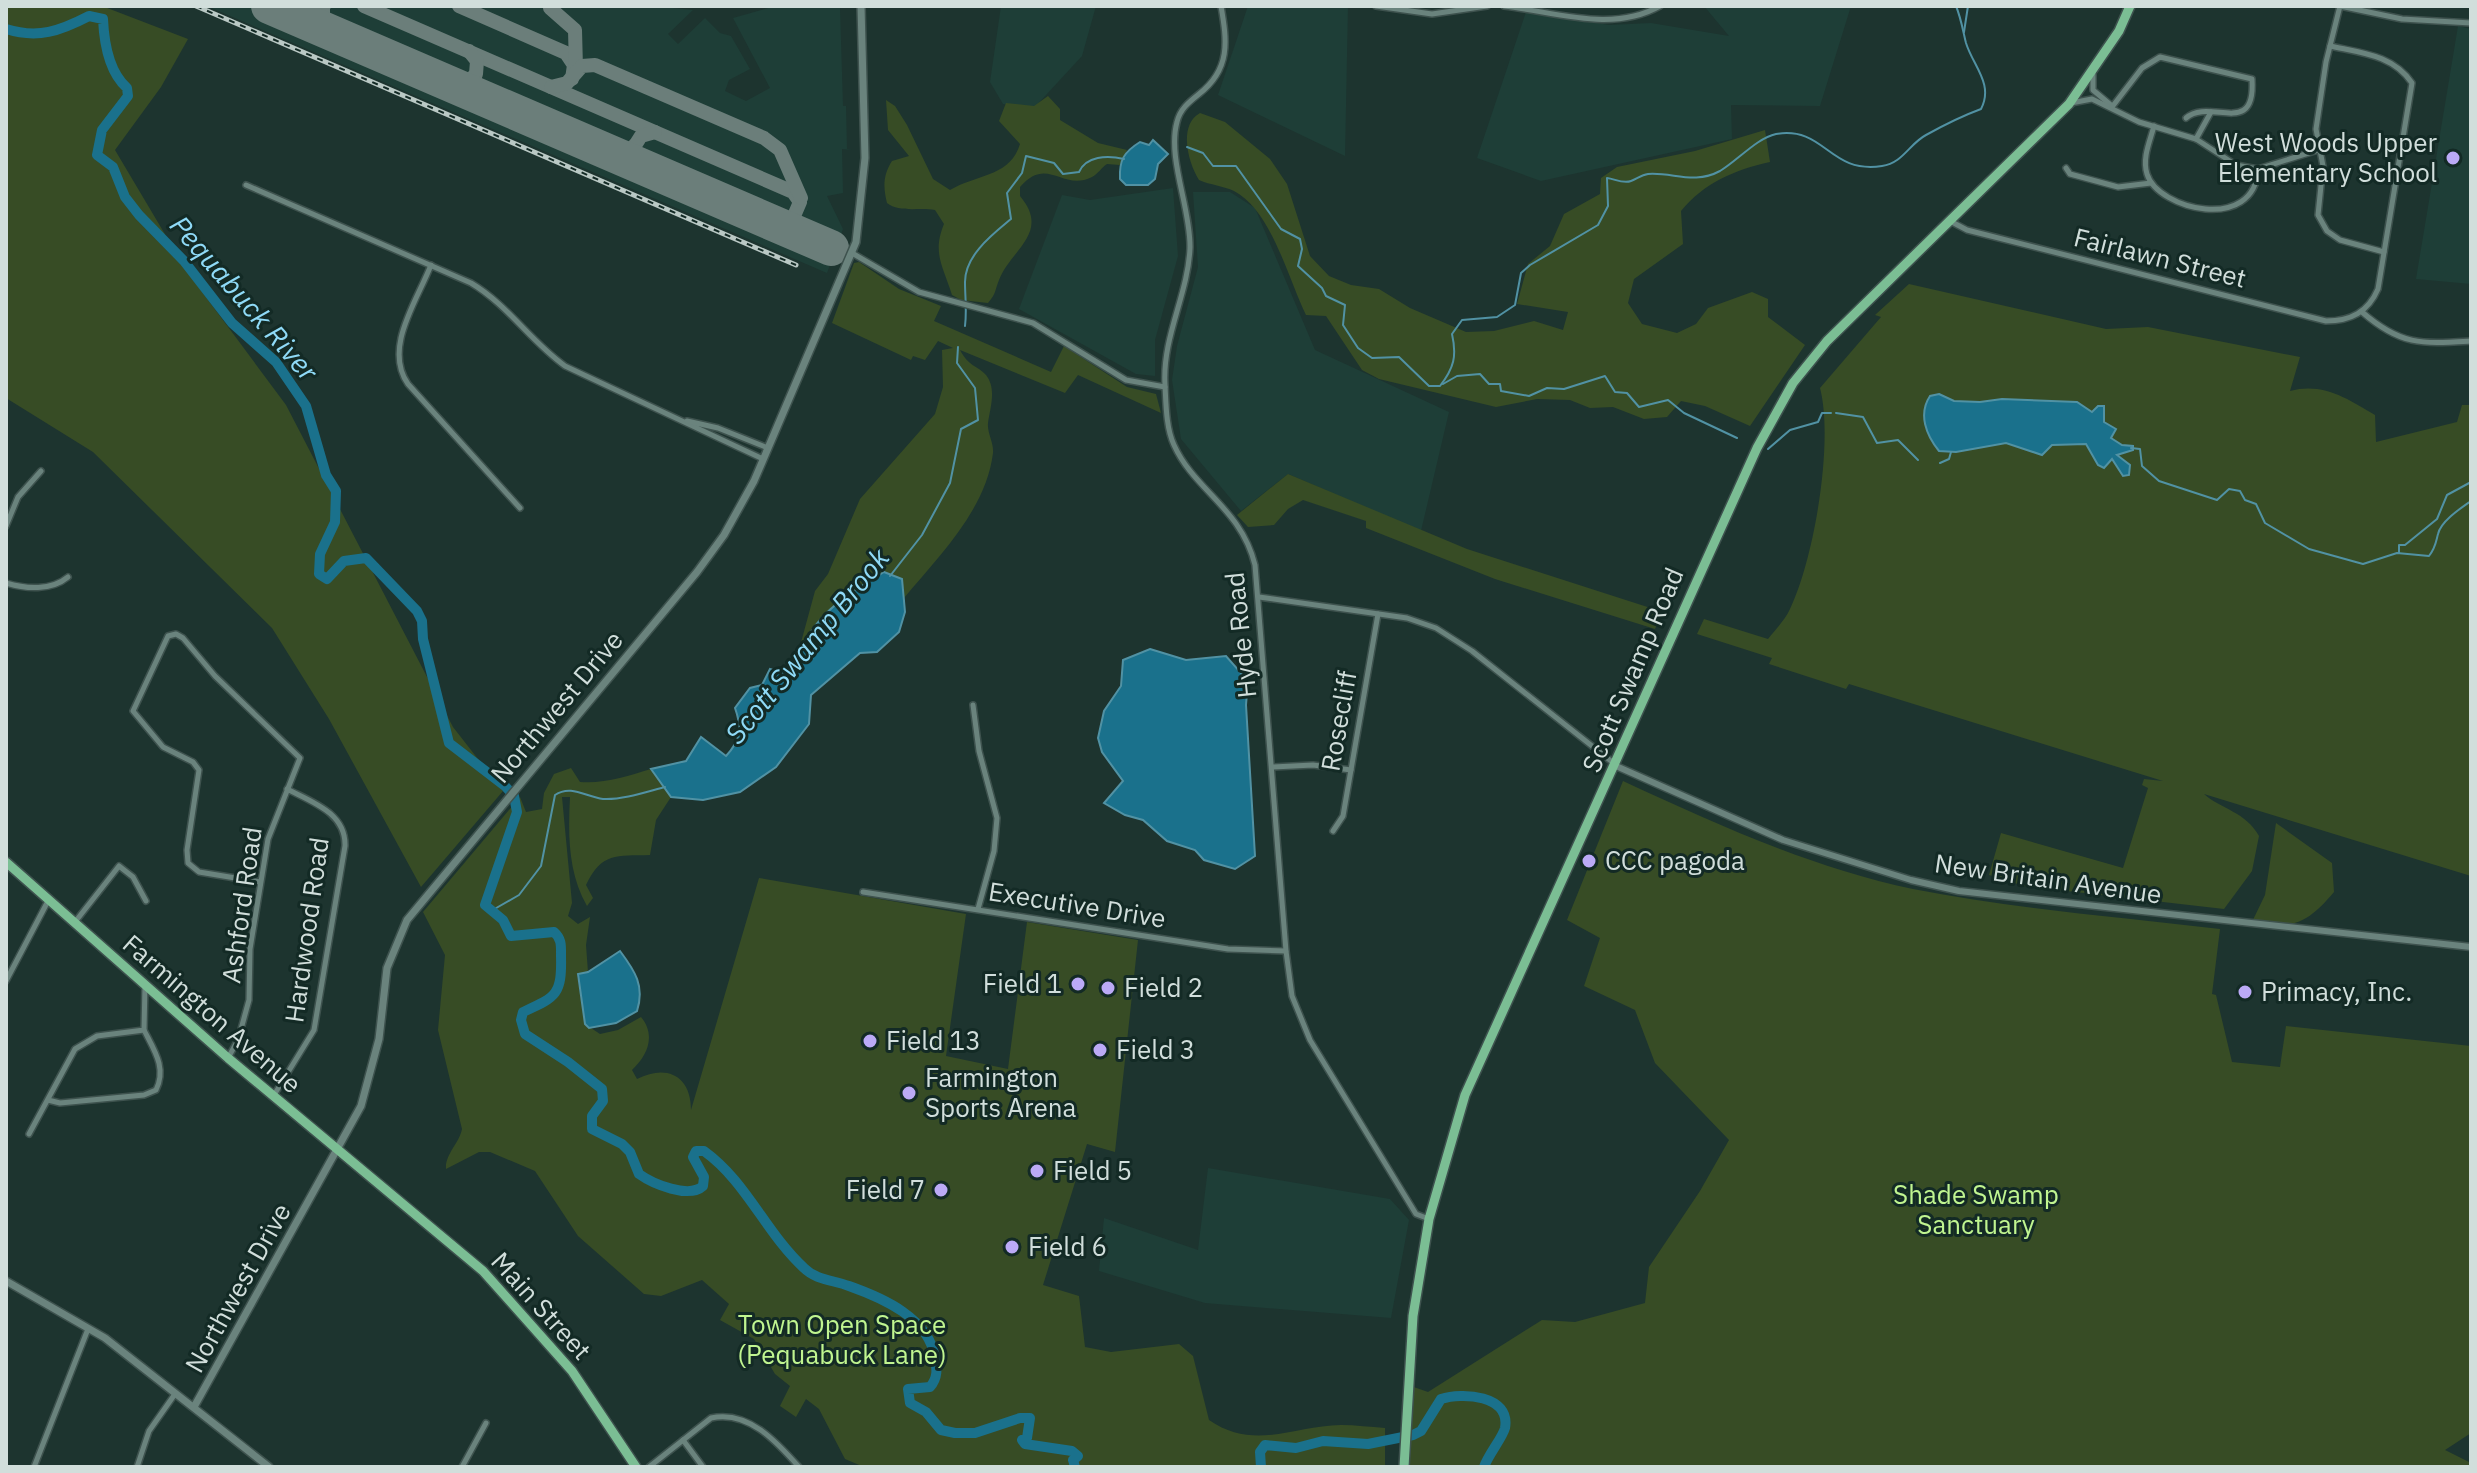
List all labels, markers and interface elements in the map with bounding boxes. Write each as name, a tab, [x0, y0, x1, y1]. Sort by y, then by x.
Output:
place label: West Woods Upper Elementary School	[2215, 125, 2437, 189]
marker: West Woods Upper Elementary School	[2444, 149, 2462, 167]
water label: Pequabuck River	[162, 207, 327, 389]
street label: Fairlawn Street	[2071, 219, 2250, 295]
water label: Scott Swamp Brook	[716, 540, 897, 751]
street label: Scott Swamp Road	[1574, 562, 1691, 777]
street label: Hyde Road	[1216, 570, 1264, 700]
street label: Northwest Drive	[483, 623, 630, 790]
street label: Rosecliff	[1312, 668, 1364, 774]
street label: Ashford Road	[213, 825, 269, 985]
street label: Hardwood Road	[276, 835, 336, 1025]
place label: CCC pagoda	[1605, 843, 1745, 877]
street label: New Britain Avenue	[1932, 845, 2164, 911]
marker: CCC pagoda	[1580, 852, 1598, 870]
street label: Executive Drive	[986, 873, 1168, 935]
street label: Farmington Avenue	[116, 926, 309, 1100]
place label: Field 1	[983, 966, 1062, 1000]
place label: Field 2	[1124, 970, 1203, 1004]
place label: Primacy, Inc.	[2261, 974, 2412, 1008]
marker: Field 1	[1069, 975, 1087, 993]
marker: Field 2	[1099, 979, 1117, 997]
marker: Primacy, Inc.	[2236, 983, 2254, 1001]
place label: Field 13	[886, 1023, 981, 1057]
marker: Field 13	[861, 1032, 879, 1050]
place label: Field 3	[1116, 1032, 1195, 1066]
marker: Field 3	[1091, 1041, 1109, 1059]
place label: Farmington Sports Arena	[925, 1060, 1076, 1124]
marker: Farmington Sports Arena	[900, 1084, 918, 1102]
place label: Field 5	[1053, 1153, 1132, 1187]
marker: Field 5	[1028, 1162, 1046, 1180]
place label: Field 7	[846, 1172, 925, 1206]
park label: Shade Swamp Sanctuary	[1893, 1177, 2059, 1241]
marker: Field 7	[932, 1181, 950, 1199]
street label: Northwest Drive	[177, 1197, 298, 1378]
place label: Field 6	[1028, 1229, 1107, 1263]
marker: Field 6	[1003, 1238, 1021, 1256]
street label: Main Street	[484, 1244, 599, 1366]
park label: Town Open Space (Pequabuck Lane)	[737, 1307, 947, 1371]

